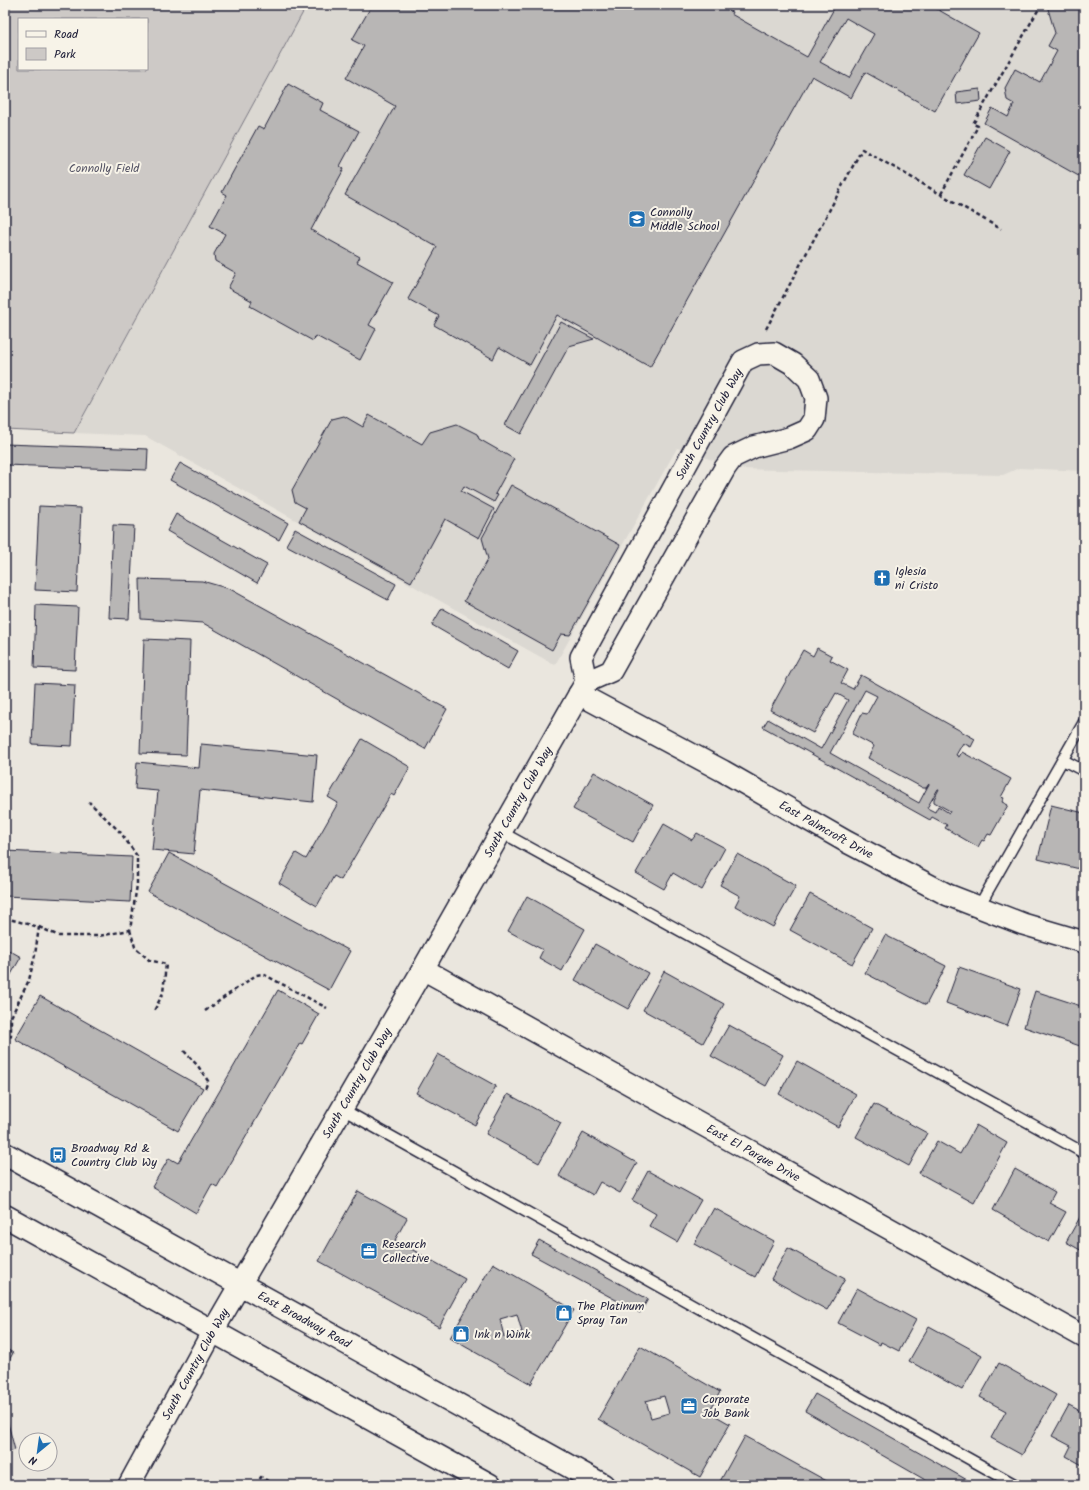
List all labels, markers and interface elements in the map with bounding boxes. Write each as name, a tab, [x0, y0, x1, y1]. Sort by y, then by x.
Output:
legend	[18, 18, 148, 70]
text: Road	[54, 25, 79, 44]
text: Park	[54, 45, 76, 64]
park label: Connolly Field	[69, 159, 140, 178]
place label: Connolly Middle School	[650, 203, 719, 236]
school or university icon: Connolly Middle School	[627, 209, 647, 229]
street label: South Country Club Way	[671, 365, 748, 484]
place label: Iglesia ni Cristo	[895, 562, 938, 595]
church icon: Iglesia ni Cristo	[872, 568, 892, 588]
street label: South Country Club Way	[479, 743, 558, 861]
street label: East Palmcroft Drive	[775, 796, 877, 864]
street label: South Country Club Way	[318, 1024, 397, 1142]
street label: East El Parque Drive	[703, 1119, 804, 1187]
place label: Broadway Rd & Country Club Wy	[71, 1139, 157, 1172]
bus stop icon: Broadway Rd & Country Club Wy	[48, 1145, 68, 1165]
place label: Research Collective	[382, 1235, 430, 1268]
office icon: Research Collective	[359, 1241, 379, 1261]
street label: East Broadway Road	[254, 1287, 355, 1354]
place label: The Platinum Spray Tan	[577, 1297, 645, 1330]
shop icon: The Platinum Spray Tan	[554, 1303, 574, 1323]
street label: South Country Club Way	[157, 1304, 234, 1424]
shop icon: Ink n Wink	[451, 1324, 471, 1344]
place label: Ink n Wink	[474, 1325, 530, 1344]
place label: Corporate Job Bank	[702, 1390, 750, 1423]
office icon: Corporate Job Bank	[679, 1396, 699, 1416]
north arrow	[18, 1432, 58, 1472]
text: N	[26, 1450, 41, 1469]

